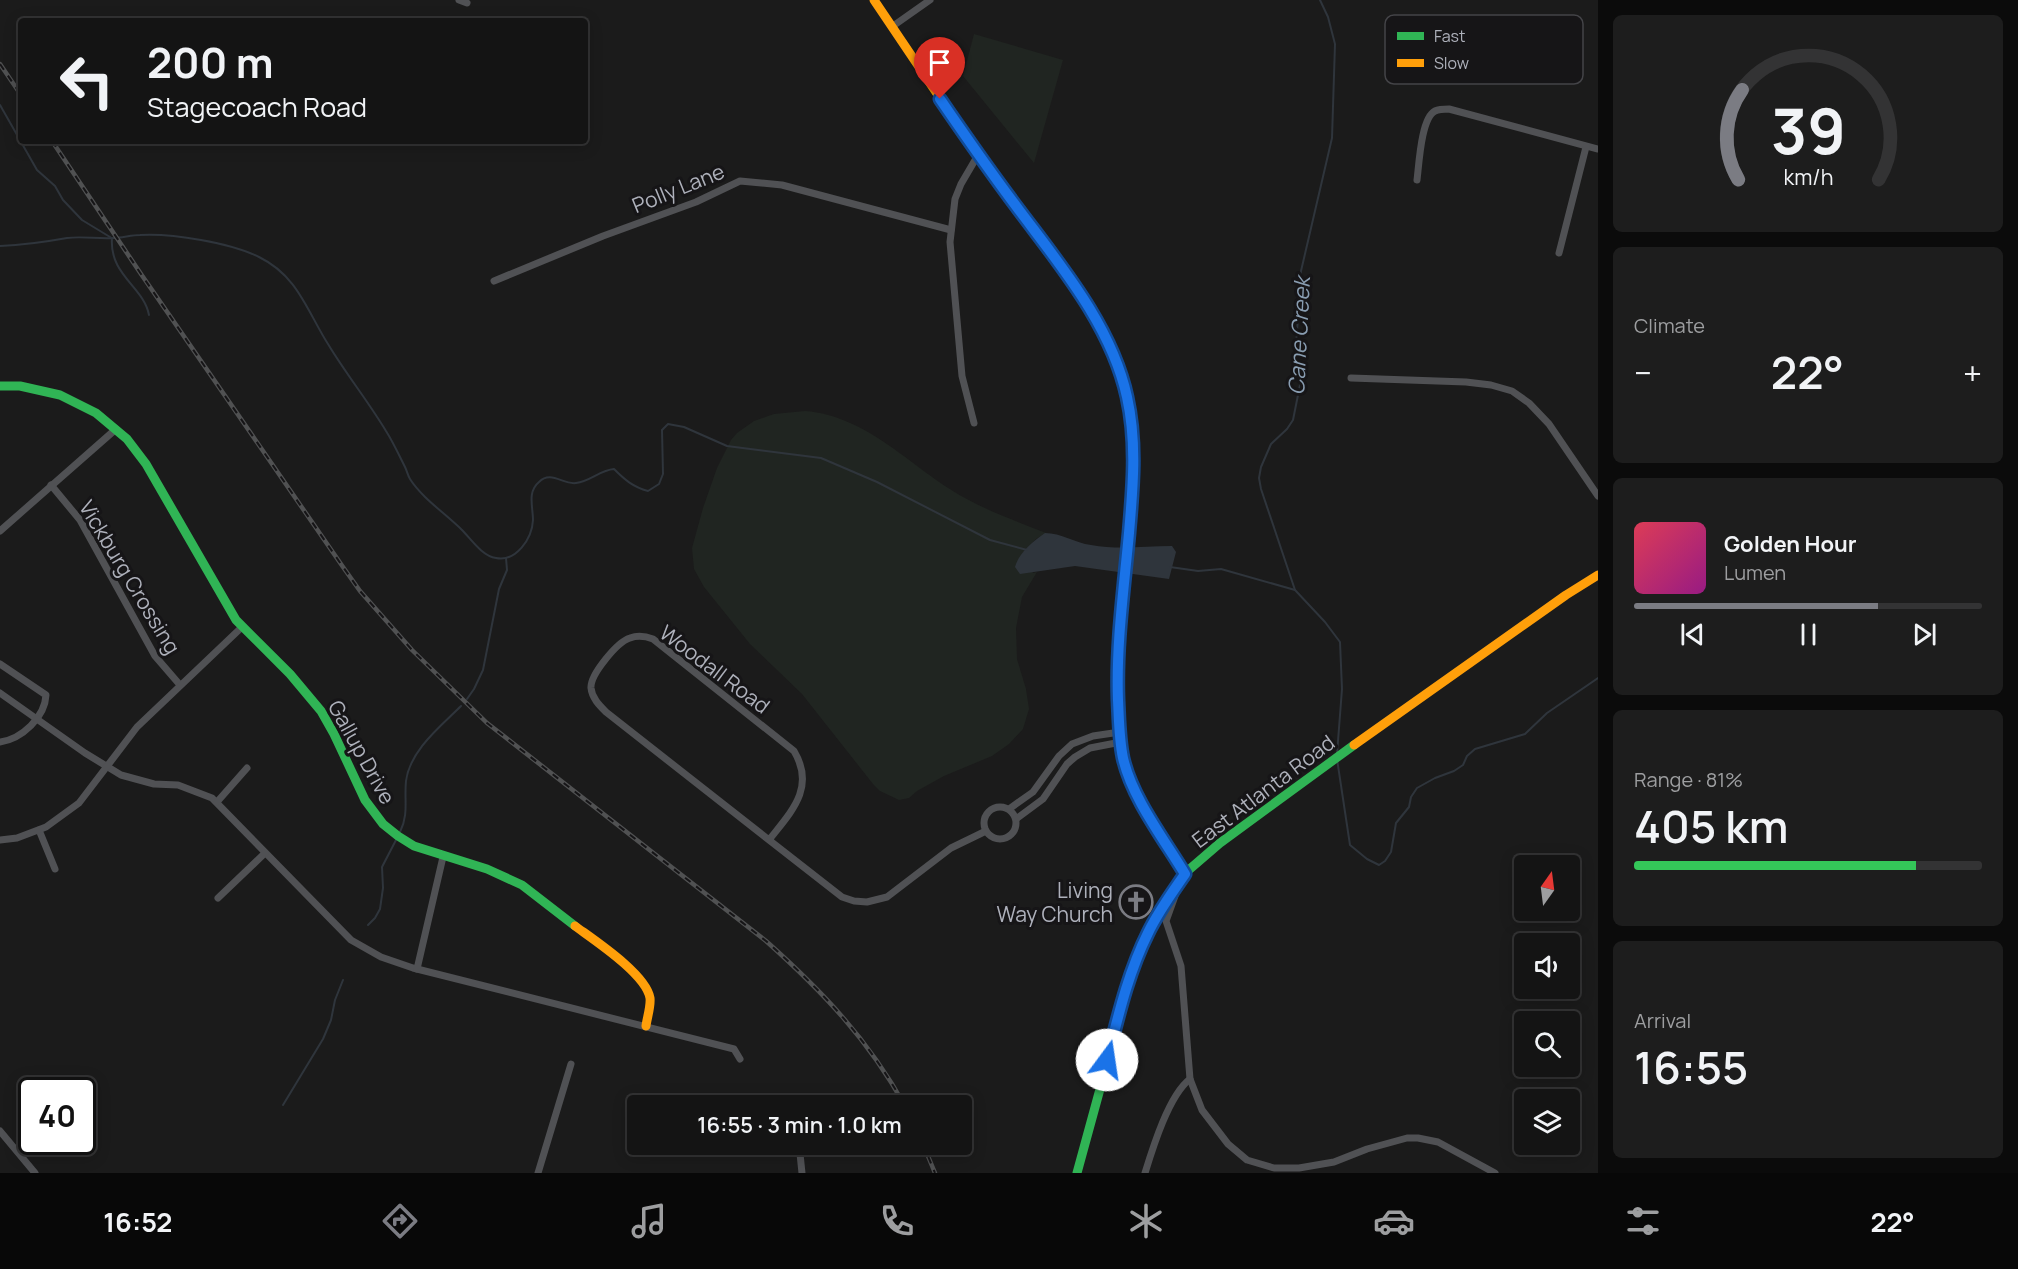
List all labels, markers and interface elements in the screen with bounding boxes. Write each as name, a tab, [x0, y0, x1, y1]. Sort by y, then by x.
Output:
legend	[1385, 15, 1583, 84]
text: Fast	[1434, 25, 1465, 47]
text: 200 m	[147, 33, 273, 91]
pin	[914, 37, 965, 99]
icon: left	[48, 42, 126, 120]
icon: arrive	[923, 46, 956, 79]
text: Slow	[1434, 52, 1469, 74]
text: 39	[1770, 87, 1846, 173]
text: Stagecoach Road	[147, 88, 367, 125]
street label: Polly Lane	[628, 157, 728, 219]
text: km/h	[1783, 163, 1833, 192]
water label: Cane Creek	[1281, 273, 1317, 396]
text: Climate	[1634, 312, 1705, 339]
text: 22°	[1771, 341, 1844, 403]
text: −	[1634, 350, 1652, 395]
text: +	[1963, 350, 1982, 395]
street label: Vickburg Crossing	[73, 495, 187, 659]
text: Golden Hour	[1724, 529, 1857, 559]
text: Lumen	[1724, 559, 1786, 586]
street label: Woodall Road	[654, 618, 776, 720]
icon: previous	[1676, 618, 1709, 651]
icon: pause	[1792, 618, 1825, 651]
icon: next	[1908, 618, 1941, 651]
street label: Gallup Drive	[322, 695, 402, 809]
street label: East Atlanta Road	[1186, 728, 1340, 854]
text: Range · 81%	[1634, 766, 1743, 793]
text: 405 km	[1634, 795, 1789, 857]
north arrow	[1514, 855, 1580, 921]
map controls	[1514, 855, 1580, 1155]
place label: Living Way Church	[997, 876, 1113, 928]
church icon: Living Way Church	[1118, 884, 1154, 920]
button: sound	[1514, 933, 1580, 999]
text: Arrival	[1634, 1007, 1691, 1034]
button: search	[1514, 1011, 1580, 1077]
position arrow	[1075, 1028, 1139, 1092]
text: 16:55	[1634, 1036, 1748, 1098]
speed limit sign: 40	[18, 1077, 96, 1155]
button: layers	[1514, 1089, 1580, 1155]
text: 16:55 · 3 min · 1.0 km	[697, 1110, 902, 1140]
icon: directions	[379, 1200, 421, 1242]
icon: music	[628, 1200, 670, 1242]
icon: phone	[876, 1200, 918, 1242]
icon: climate	[1125, 1200, 1167, 1242]
icon: car	[1373, 1200, 1415, 1242]
icon: filters	[1622, 1200, 1664, 1242]
text: 16:52	[103, 1203, 172, 1240]
text: 22°	[1870, 1203, 1915, 1240]

